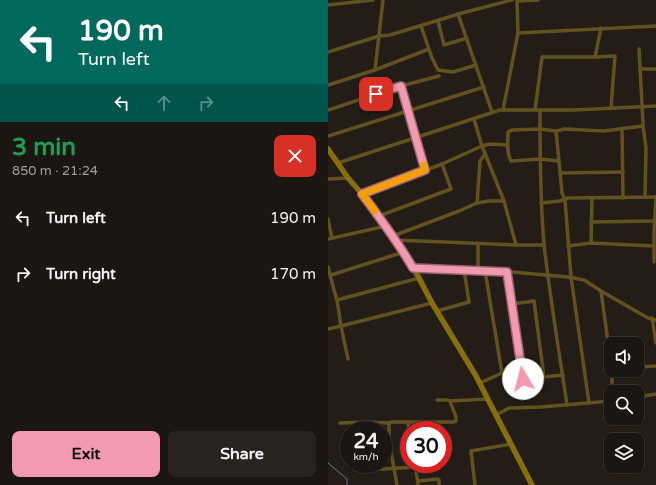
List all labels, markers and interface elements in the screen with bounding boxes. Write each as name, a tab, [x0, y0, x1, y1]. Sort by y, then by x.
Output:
text: 190 m	[78, 14, 164, 48]
icon: left	[12, 16, 64, 68]
text: Turn left	[78, 48, 150, 70]
pin	[359, 77, 393, 111]
icon: arrive	[365, 83, 387, 105]
icon: left	[111, 92, 133, 114]
icon: ahead	[153, 92, 175, 114]
icon: right	[195, 92, 217, 114]
text: 3 min	[12, 133, 76, 162]
button: close	[274, 135, 316, 177]
text: 850 m · 21:24	[12, 163, 98, 179]
icon: left	[12, 207, 34, 229]
text: Turn left	[46, 209, 106, 227]
text: 190 m	[270, 209, 316, 227]
icon: right	[12, 263, 34, 285]
text: Turn right	[46, 265, 116, 283]
text: 170 m	[270, 265, 316, 283]
map controls	[604, 337, 644, 473]
button: sound	[604, 337, 644, 377]
position arrow	[502, 358, 544, 400]
button: search	[604, 385, 644, 425]
speed limit sign: 30	[400, 421, 452, 473]
text: 24	[353, 430, 379, 454]
button: Exit	[12, 431, 160, 477]
button: Share	[168, 431, 316, 477]
button: layers	[604, 433, 644, 473]
text: km/h	[353, 451, 379, 463]

